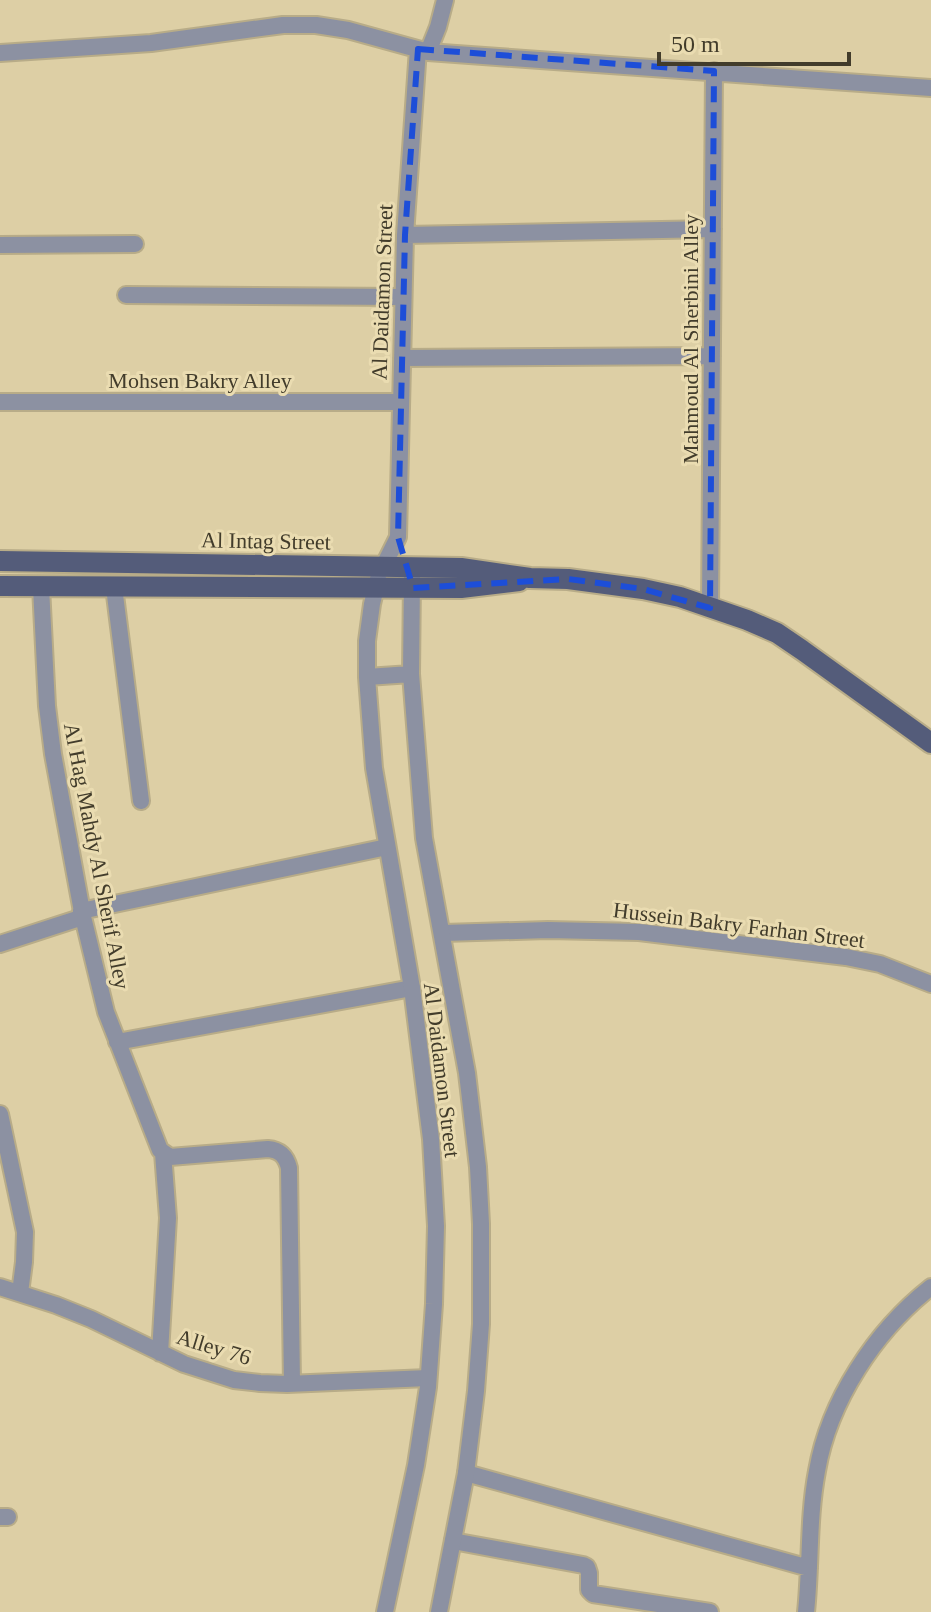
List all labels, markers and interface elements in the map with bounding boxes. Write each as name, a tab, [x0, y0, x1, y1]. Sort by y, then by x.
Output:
scale bar	[659, 16, 849, 66]
text: 50 m	[671, 31, 720, 57]
street label: Al Daidamon Street	[366, 204, 398, 380]
street label: Mahmoud Al Sherbini Alley	[678, 214, 703, 464]
street label: Mohsen Bakry Alley	[108, 368, 292, 393]
street label: Al Intag Street	[201, 527, 331, 555]
street label: Al Hag Mahdy Al Sherif Alley	[59, 721, 135, 991]
street label: Hussein Bakry Farhan Street	[612, 897, 866, 953]
street label: Al Daidamon Street	[419, 981, 465, 1159]
street label: Alley 76	[174, 1324, 254, 1370]

